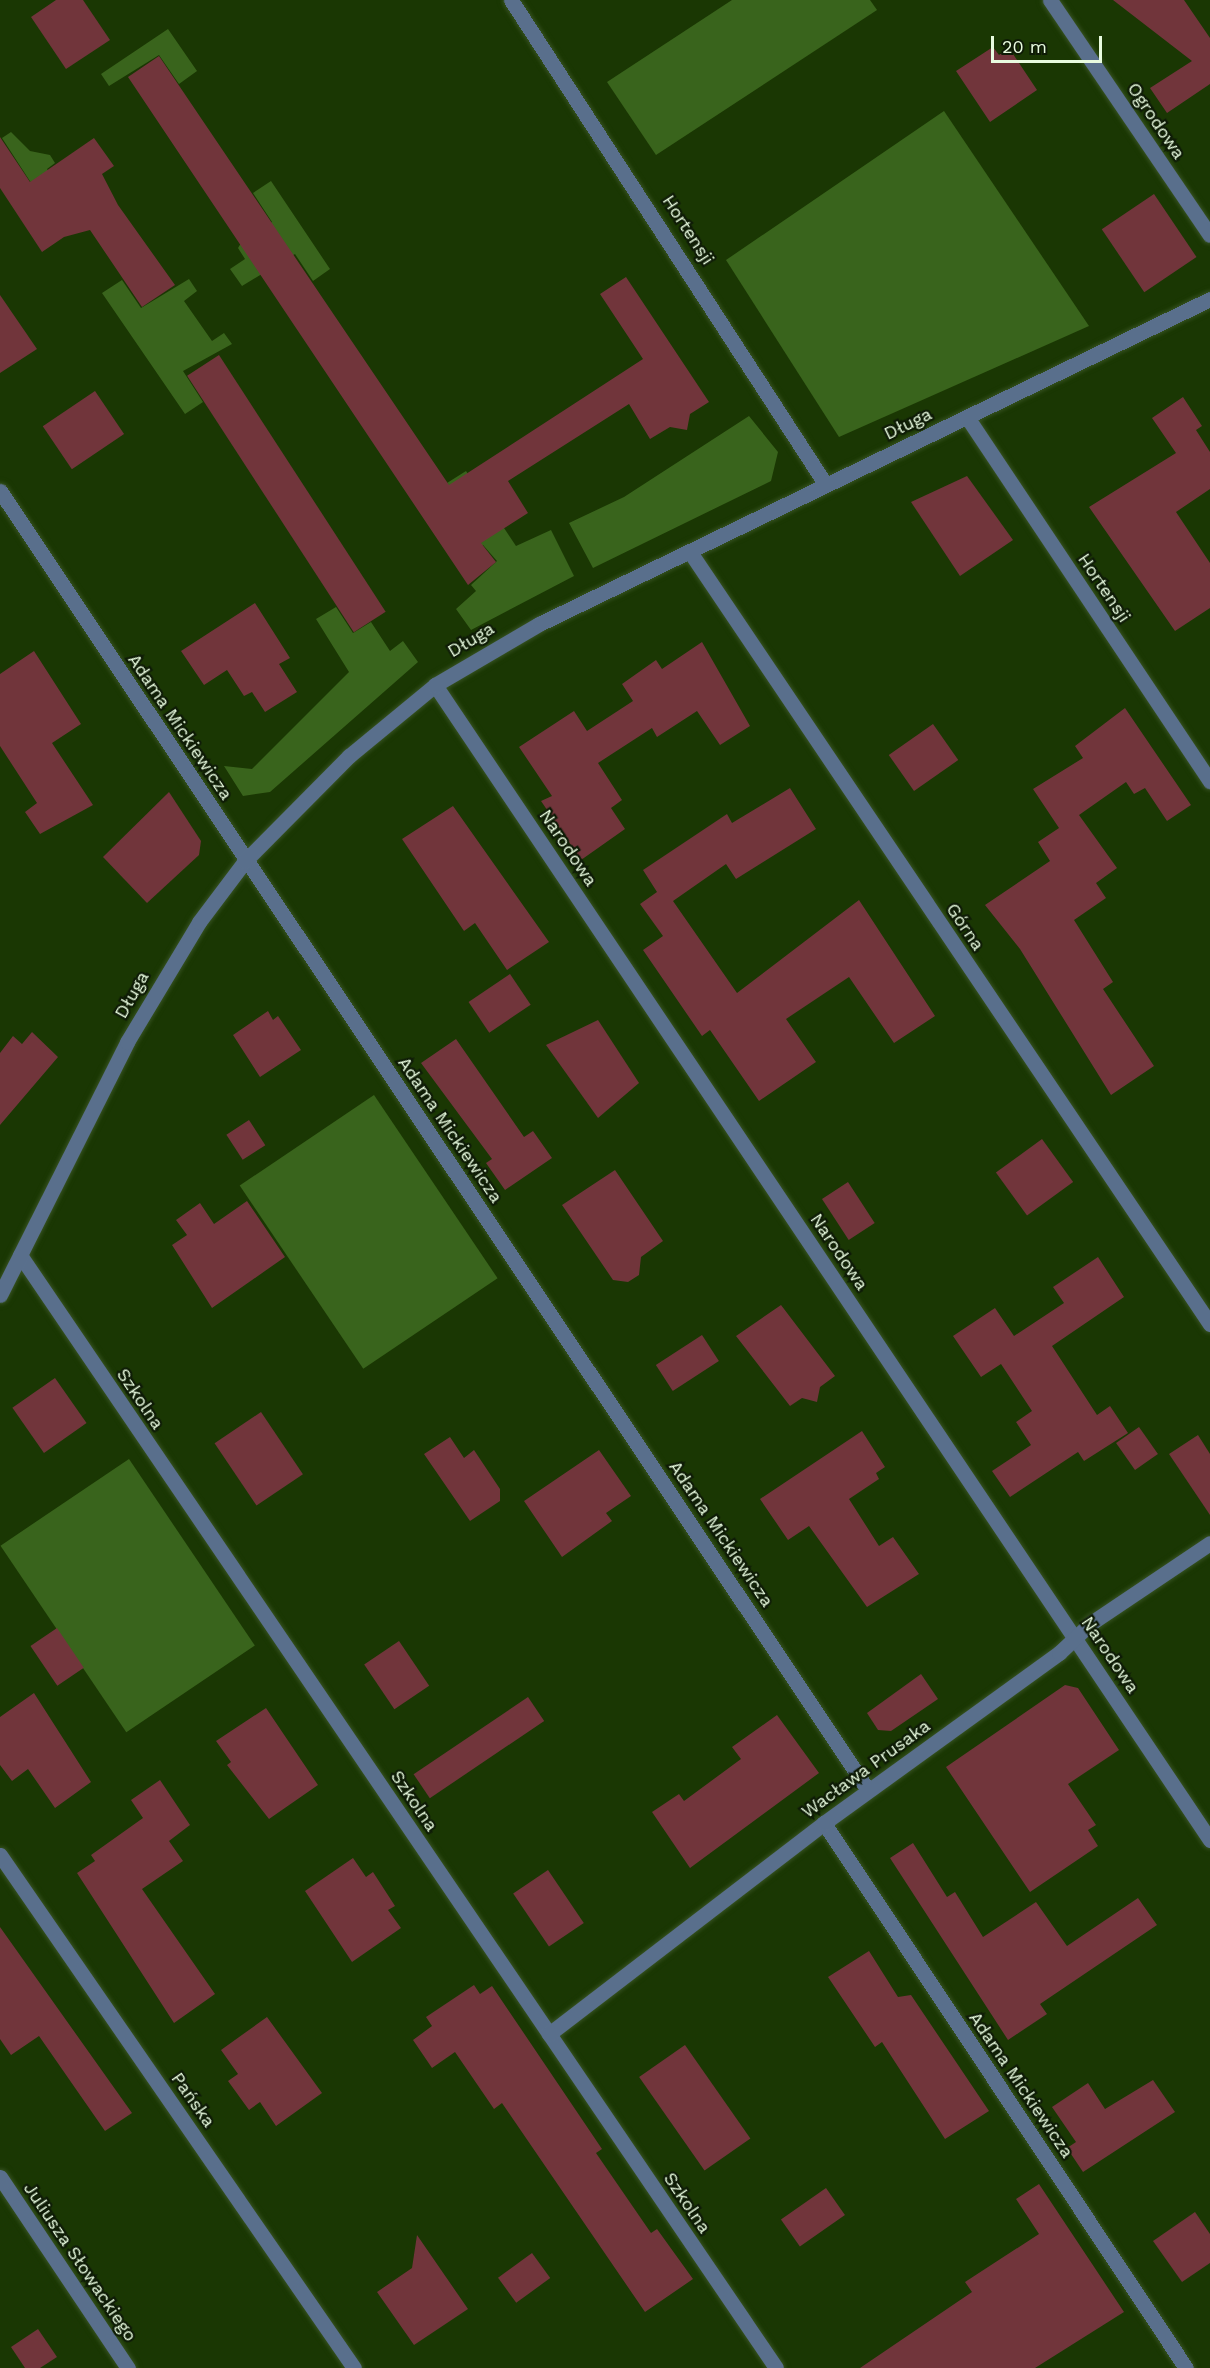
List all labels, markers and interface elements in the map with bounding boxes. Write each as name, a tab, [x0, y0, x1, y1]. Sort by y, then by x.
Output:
scale bar	[994, 24, 1105, 62]
text: 20 m	[1002, 36, 1047, 57]
street label: Ogrodowa	[1123, 79, 1189, 163]
street label: Hortensji	[657, 191, 719, 269]
street label: Długa	[881, 403, 935, 445]
street label: Hortensji	[1073, 549, 1135, 627]
street label: Długa	[444, 618, 498, 662]
street label: Adama Mickiewicza	[123, 650, 237, 804]
street label: Narodowa	[534, 805, 602, 891]
street label: Górna	[941, 899, 989, 955]
street label: Długa	[110, 968, 154, 1022]
street label: Adama Mickiewicza	[393, 1053, 507, 1207]
street label: Narodowa	[805, 1209, 873, 1295]
street label: Szkolna	[112, 1365, 168, 1433]
street label: Adama Mickiewicza	[664, 1457, 778, 1611]
street label: Narodowa	[1076, 1612, 1144, 1698]
street label: Wacława Prusaka	[797, 1715, 935, 1823]
street label: Szkolna	[386, 1767, 442, 1835]
street label: Adama Mickiewicza	[964, 2008, 1078, 2162]
street label: Pańska	[166, 2068, 220, 2132]
street label: Szkolna	[659, 2169, 715, 2237]
street label: Juliusza Słowackiego	[19, 2178, 141, 2346]

